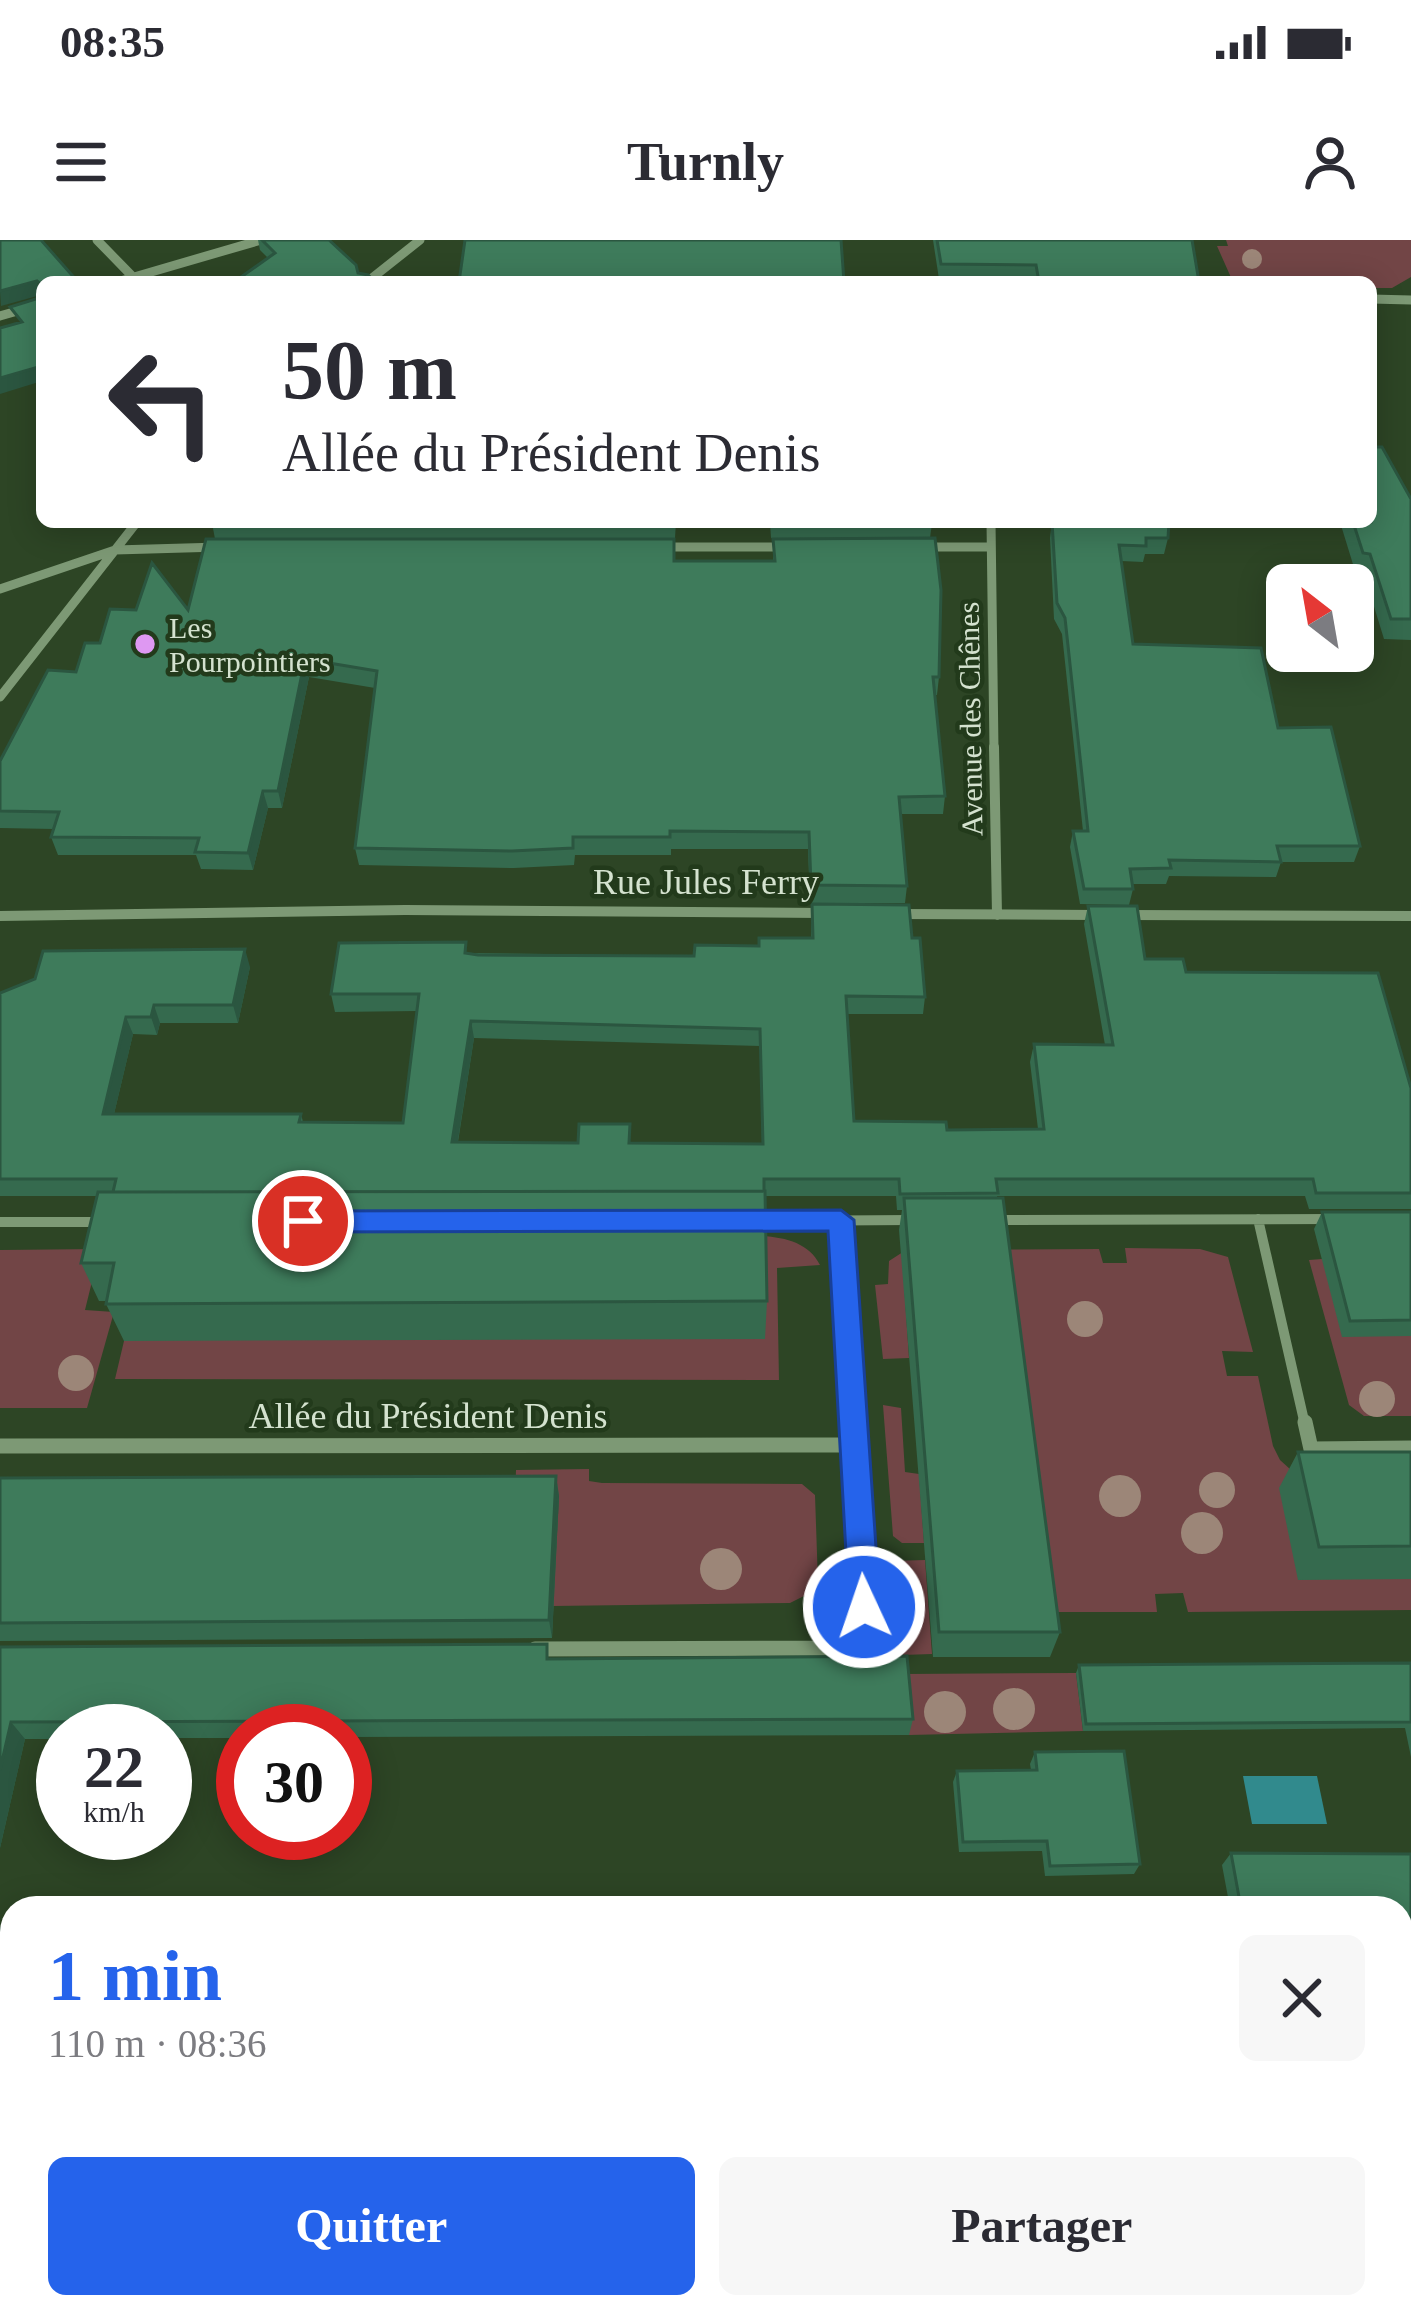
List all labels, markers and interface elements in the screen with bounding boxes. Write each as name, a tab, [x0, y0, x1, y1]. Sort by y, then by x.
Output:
text: 08:35	[60, 17, 165, 67]
icon: menu	[48, 129, 114, 195]
icon: person	[1297, 129, 1363, 195]
text: Turnly	[627, 132, 784, 192]
icon: left	[84, 324, 240, 480]
text: 50 m	[282, 324, 457, 417]
text: Allée du Président Denis	[282, 423, 820, 483]
north arrow	[1266, 564, 1374, 672]
map controls	[1266, 564, 1374, 672]
street label: Avenue des Chênes	[951, 602, 989, 836]
place label: Les Pourpointiers	[169, 611, 331, 678]
marker: Les Pourpointiers	[132, 631, 158, 657]
street label: Rue Jules Ferry	[593, 862, 819, 902]
pin	[252, 1170, 354, 1272]
icon: arrive	[270, 1188, 336, 1254]
street label: Allée du Président Denis	[249, 1396, 607, 1436]
position arrow	[801, 1544, 927, 1670]
speed limit sign: 30	[216, 1704, 372, 1860]
text: 22	[84, 1734, 144, 1800]
text: km/h	[83, 1795, 145, 1828]
button: close	[1239, 1935, 1365, 2061]
text: 1 min	[48, 1936, 222, 2016]
text: 110 m · 08:36	[48, 2022, 266, 2065]
button: Quitter	[48, 2157, 695, 2295]
button: Partager	[719, 2157, 1365, 2295]

